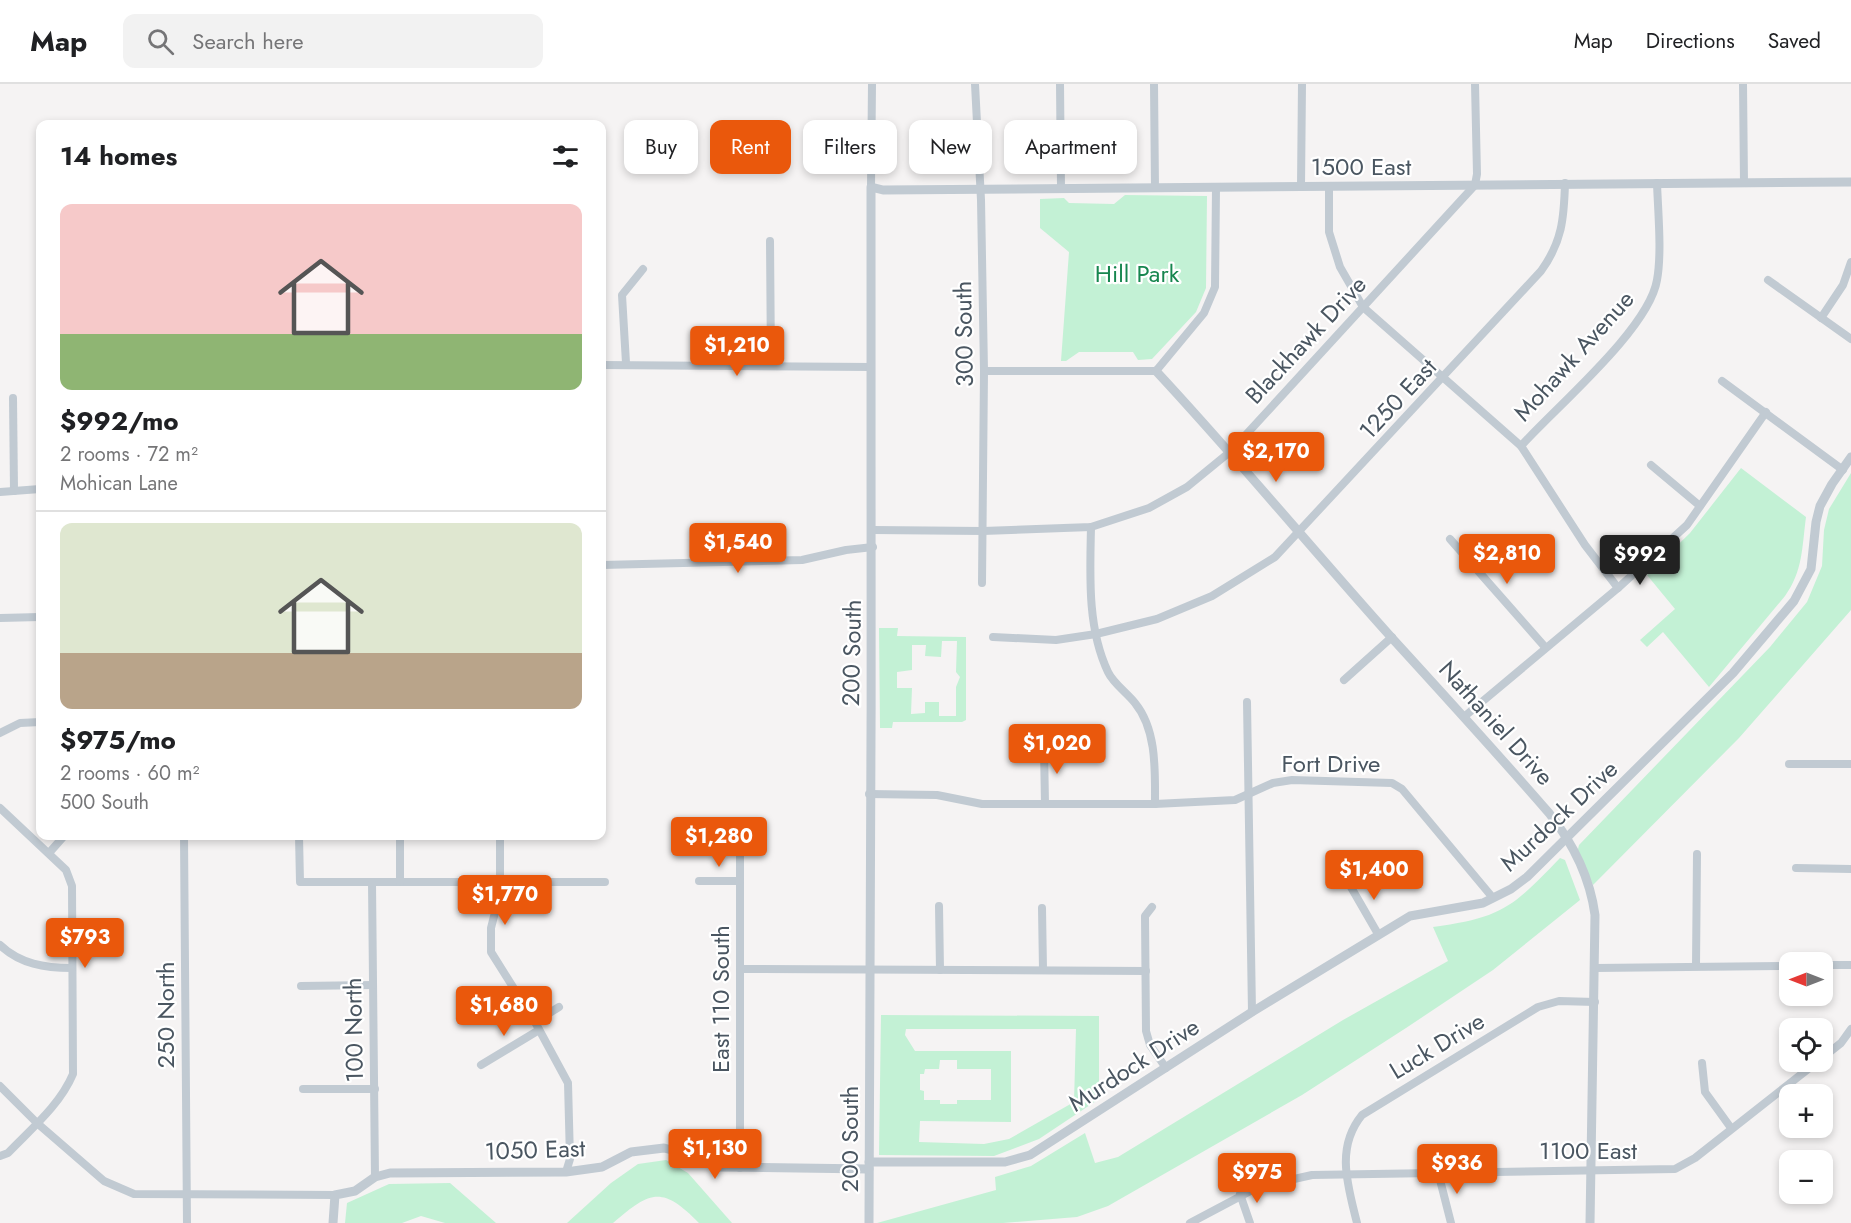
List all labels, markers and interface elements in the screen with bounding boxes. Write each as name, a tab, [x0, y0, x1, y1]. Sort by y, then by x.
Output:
search box	[123, 14, 543, 68]
text: Map	[30, 21, 87, 62]
icon: search	[144, 25, 177, 58]
text: Search here	[192, 25, 304, 57]
text: Map	[1574, 26, 1613, 56]
text: Directions	[1646, 26, 1735, 56]
text: Saved	[1768, 26, 1821, 56]
chip: Buy	[624, 120, 698, 174]
chip: Rent	[710, 120, 791, 174]
chip: Filters	[803, 120, 897, 174]
chip: New	[909, 120, 992, 174]
chip: Apartment	[1004, 120, 1137, 174]
text: 14 homes	[60, 137, 177, 175]
icon: filters	[549, 140, 582, 173]
street label: 1500 East	[1311, 149, 1411, 184]
icon: home	[267, 243, 375, 351]
park label: Hill Park	[1095, 256, 1180, 291]
street label: Blackhawk Drive	[1237, 268, 1374, 412]
street label: 300 South	[945, 281, 982, 387]
street label: Mohawk Avenue	[1505, 282, 1642, 429]
pin: $1,210	[688, 326, 786, 377]
text: $1,210	[704, 331, 770, 360]
street label: 1250 East	[1351, 350, 1445, 447]
text: $992/mo	[60, 402, 179, 440]
pin: $2,170	[1227, 432, 1325, 483]
text: $2,170	[1242, 437, 1310, 466]
text: 2 rooms · 72 m²	[60, 440, 198, 469]
text: Mohican Lane	[60, 469, 178, 498]
pin: $1,540	[689, 523, 787, 574]
text: $1,540	[703, 528, 773, 557]
pin: $2,810	[1458, 534, 1556, 585]
pin: $992	[1604, 535, 1676, 586]
text: $2,810	[1473, 539, 1541, 568]
text: $992	[1614, 540, 1666, 569]
icon: home	[267, 562, 375, 670]
street label: 200 South	[833, 599, 870, 707]
street label: Nathaniel Drive	[1431, 652, 1562, 793]
text: $975/mo	[60, 721, 176, 759]
pin: $1,020	[1008, 724, 1106, 775]
text: $1,020	[1023, 729, 1091, 758]
street label: Fort Drive	[1282, 746, 1380, 781]
street label: Murdock Drive	[1492, 752, 1625, 879]
text: 2 rooms · 60 m²	[60, 759, 199, 788]
text: 500 South	[60, 788, 149, 817]
pin: $1,280	[670, 817, 768, 868]
text: $1,280	[685, 822, 753, 851]
pin: $1,400	[1325, 850, 1423, 901]
text: $1,400	[1339, 855, 1409, 884]
pin: $1,770	[456, 875, 554, 926]
text: $1,770	[472, 880, 538, 909]
pin: $793	[49, 918, 121, 969]
text: $793	[60, 923, 110, 952]
street label: East 110 South	[703, 925, 738, 1073]
north arrow	[1779, 952, 1833, 1006]
map controls	[1779, 952, 1833, 1204]
street label: 250 North	[148, 961, 183, 1069]
street label: 100 North	[335, 977, 372, 1083]
pin: $1,680	[455, 986, 553, 1037]
text: $1,680	[470, 991, 538, 1020]
street label: Luck Drive	[1383, 1003, 1491, 1088]
street label: Murdock Drive	[1061, 1009, 1206, 1120]
button: locate	[1779, 1018, 1833, 1072]
button: +	[1779, 1084, 1833, 1138]
street label: 200 South	[832, 1086, 867, 1192]
pin: $1,130	[666, 1129, 764, 1180]
street label: 1050 East	[484, 1130, 586, 1169]
street label: 1100 East	[1539, 1133, 1637, 1168]
text: $1,130	[683, 1134, 747, 1163]
pin: $936	[1421, 1144, 1493, 1195]
text: $936	[1431, 1149, 1483, 1178]
button: −	[1779, 1150, 1833, 1204]
pin: $975	[1221, 1153, 1293, 1204]
text: $975	[1232, 1158, 1282, 1187]

